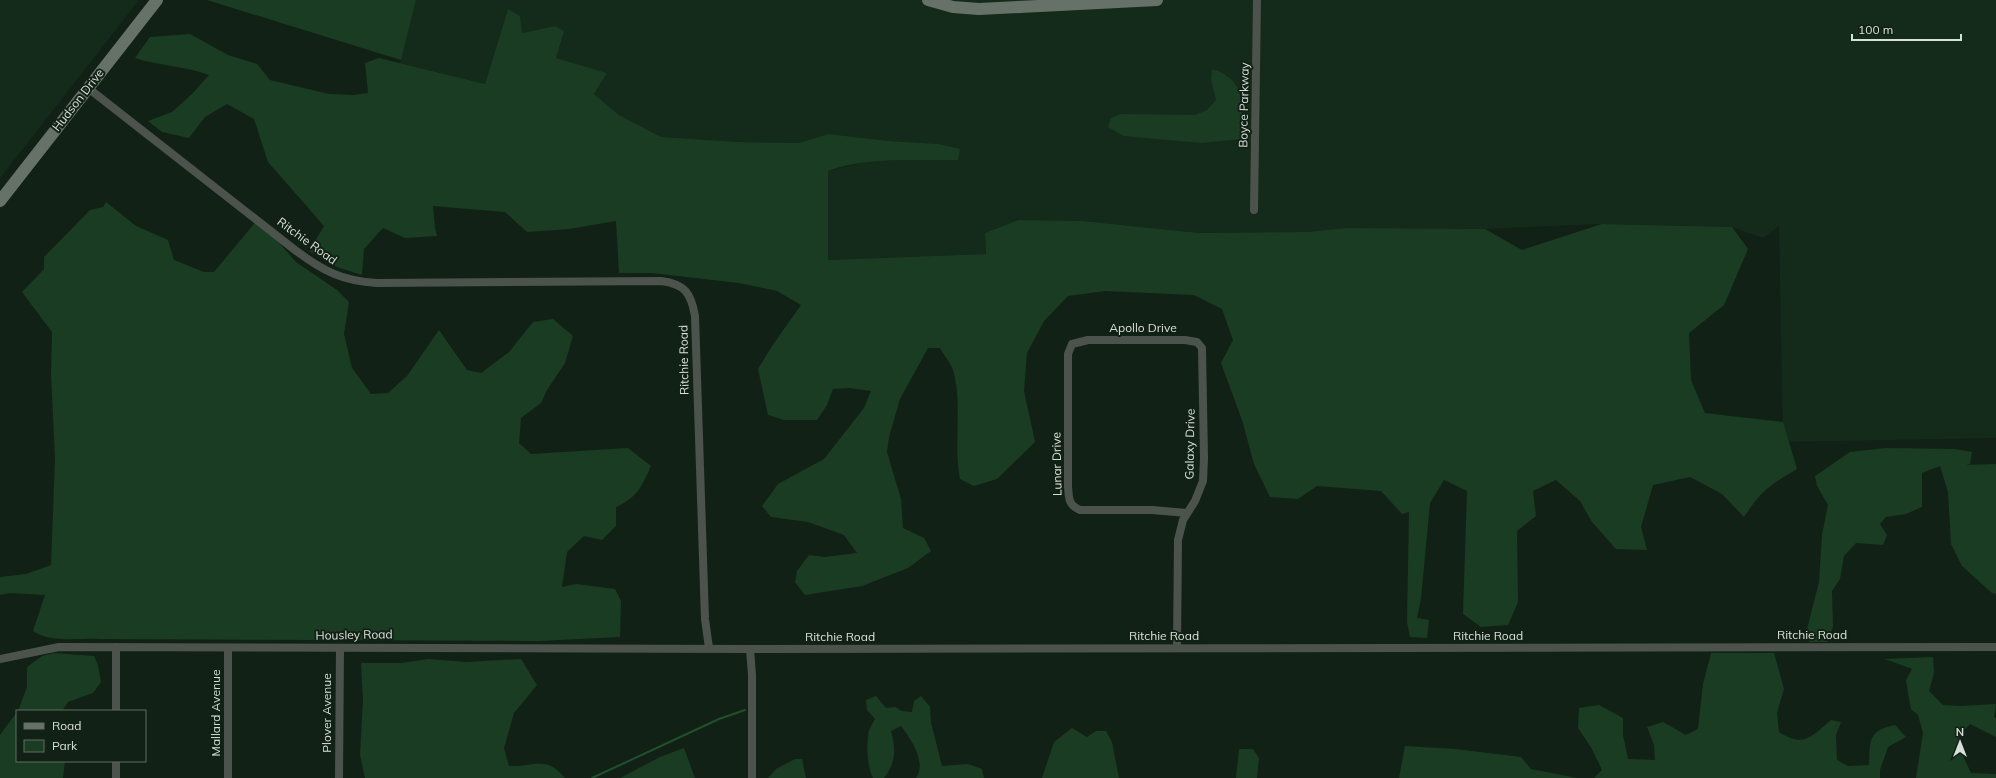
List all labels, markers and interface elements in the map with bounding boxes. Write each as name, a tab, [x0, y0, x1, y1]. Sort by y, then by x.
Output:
scale bar	[1852, 16, 1961, 42]
text: 100 m	[1858, 22, 1893, 37]
street label: Boyce Parkway	[1235, 61, 1252, 148]
street label: Hudson Drive	[49, 65, 107, 134]
street label: Ritchie Road	[274, 214, 340, 267]
street label: Apollo Drive	[1109, 320, 1177, 335]
street label: Ritchie Road	[675, 325, 692, 395]
street label: Galaxy Drive	[1181, 408, 1198, 480]
street label: Lunar Drive	[1048, 432, 1065, 496]
street label: Housley Road	[315, 626, 393, 643]
street label: Ritchie Road	[1777, 627, 1847, 642]
street label: Ritchie Road	[1129, 628, 1199, 643]
street label: Ritchie Road	[1453, 628, 1523, 643]
street label: Ritchie Road	[805, 629, 875, 644]
street label: Mallard Avenue	[208, 670, 223, 756]
street label: Plover Avenue	[319, 673, 334, 753]
legend	[16, 710, 146, 762]
text: Road	[52, 718, 81, 733]
north arrow	[1940, 722, 1980, 762]
text: N	[1956, 725, 1964, 739]
text: Park	[52, 738, 78, 753]

